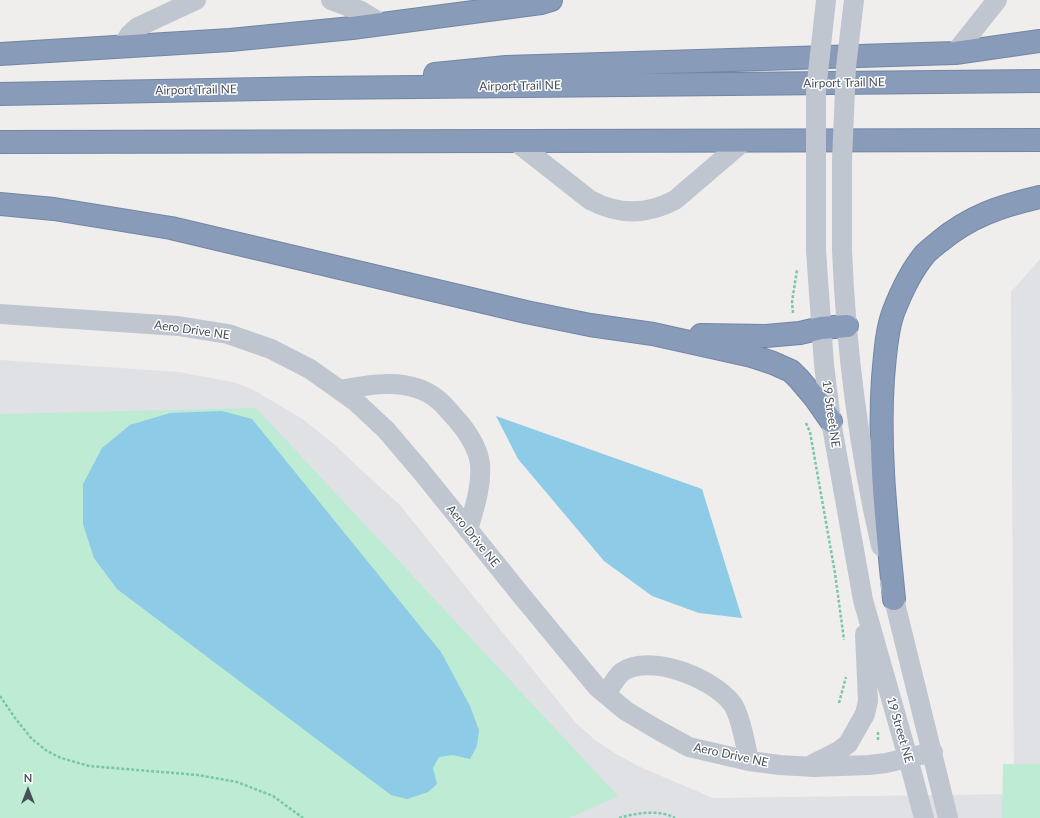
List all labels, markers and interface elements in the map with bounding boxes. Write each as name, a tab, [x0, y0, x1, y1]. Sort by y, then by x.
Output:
street label: Airport Trail NE	[803, 75, 885, 91]
street label: Airport Trail NE	[479, 78, 561, 94]
street label: Airport Trail NE	[155, 82, 237, 98]
street label: Aero Drive NE	[153, 318, 231, 342]
street label: 19 Street NE	[819, 379, 843, 449]
street label: Aero Drive NE	[443, 502, 503, 570]
street label: 19 Street NE	[884, 695, 916, 765]
street label: Aero Drive NE	[692, 740, 770, 770]
north arrow	[8, 770, 48, 810]
text: N	[24, 771, 32, 784]

